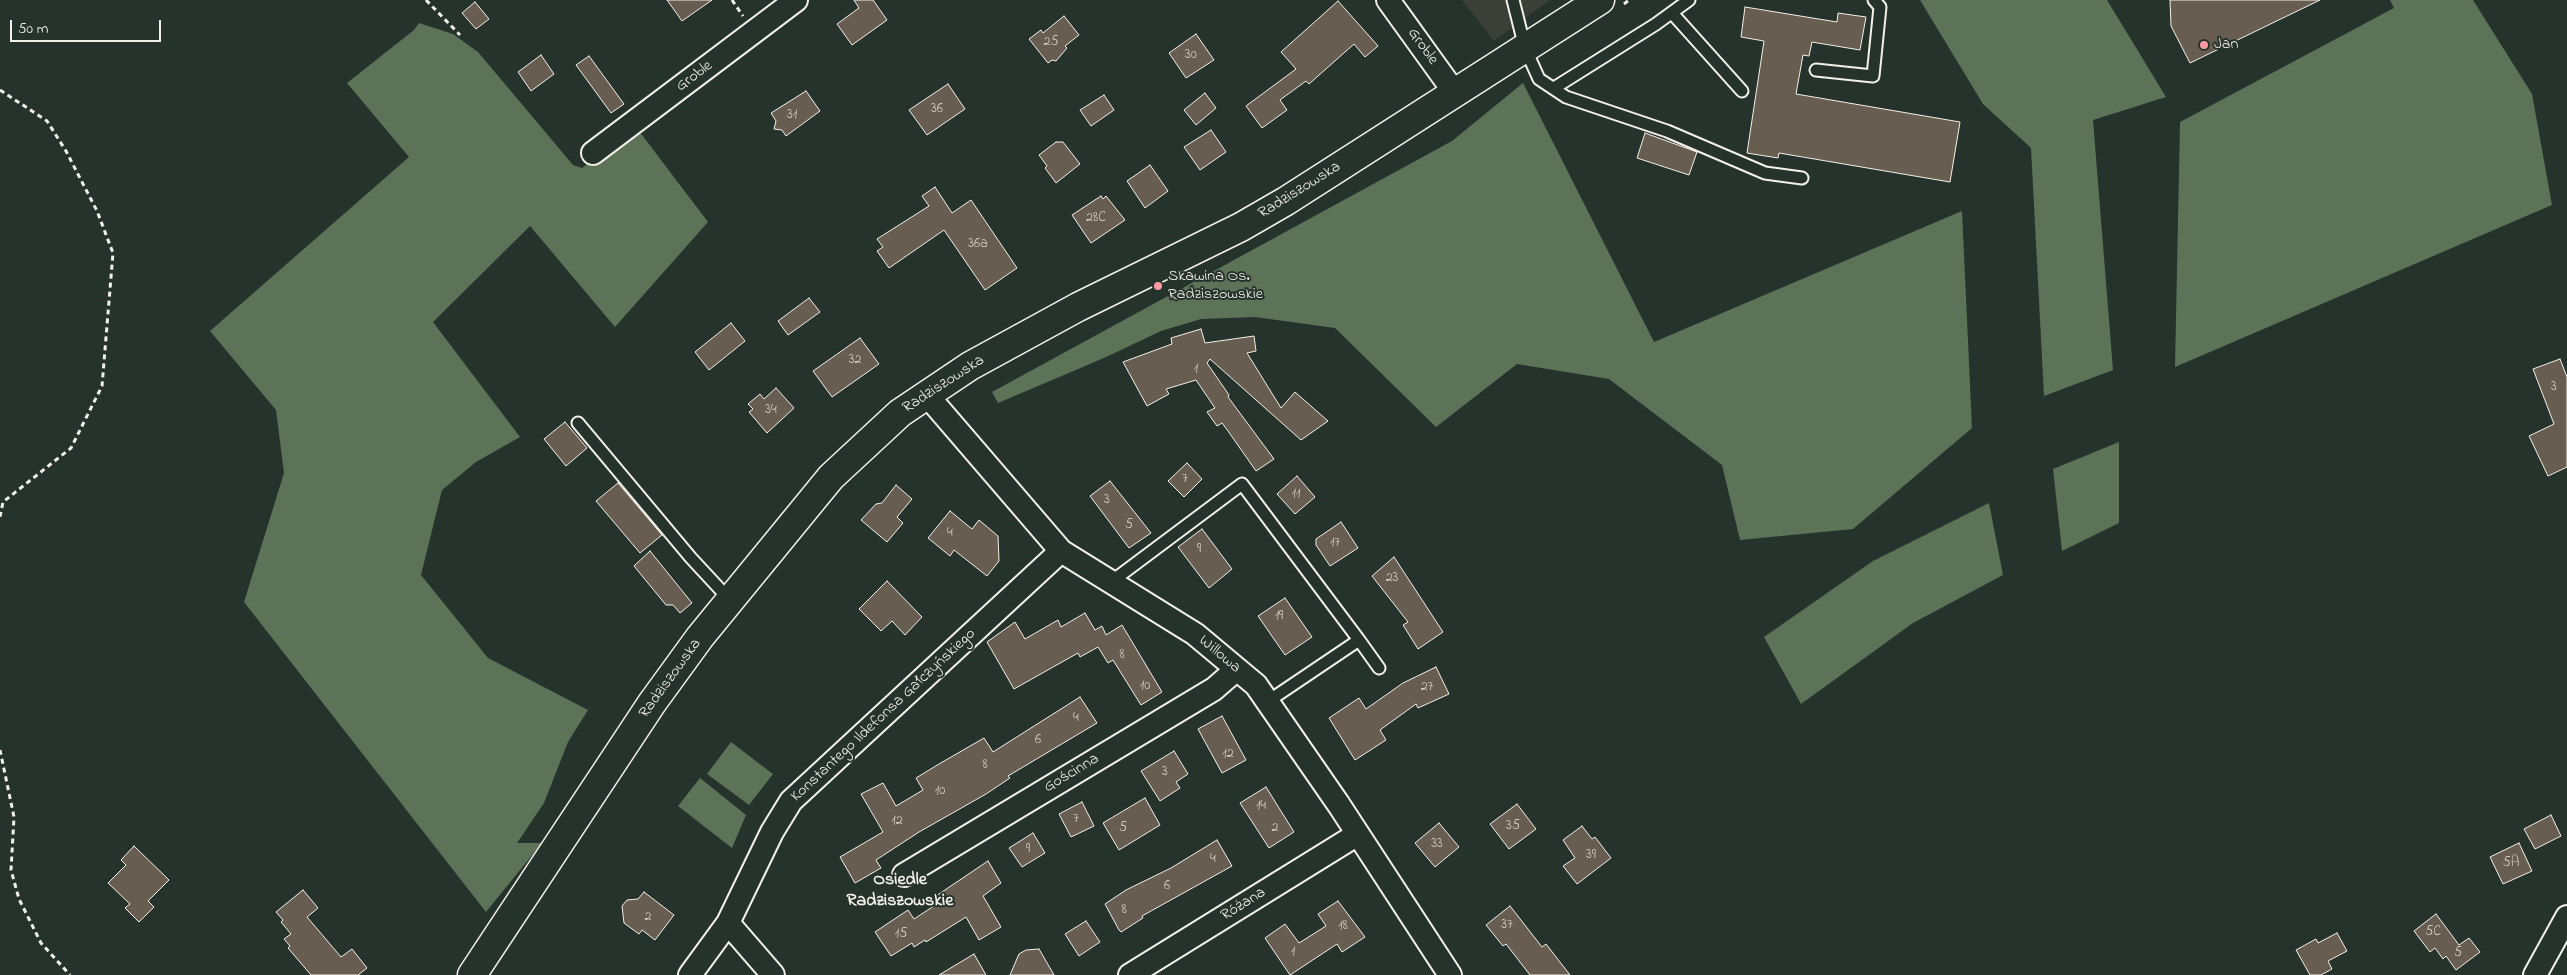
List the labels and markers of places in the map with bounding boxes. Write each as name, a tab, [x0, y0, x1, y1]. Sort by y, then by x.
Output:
place label: Jan	[2214, 35, 2238, 55]
marker: Jan	[2198, 39, 2210, 51]
place label: Skawina Os. Radziszowskie	[1168, 267, 1263, 305]
marker: Skawina Os. Radziszowskie	[1152, 280, 1164, 292]

